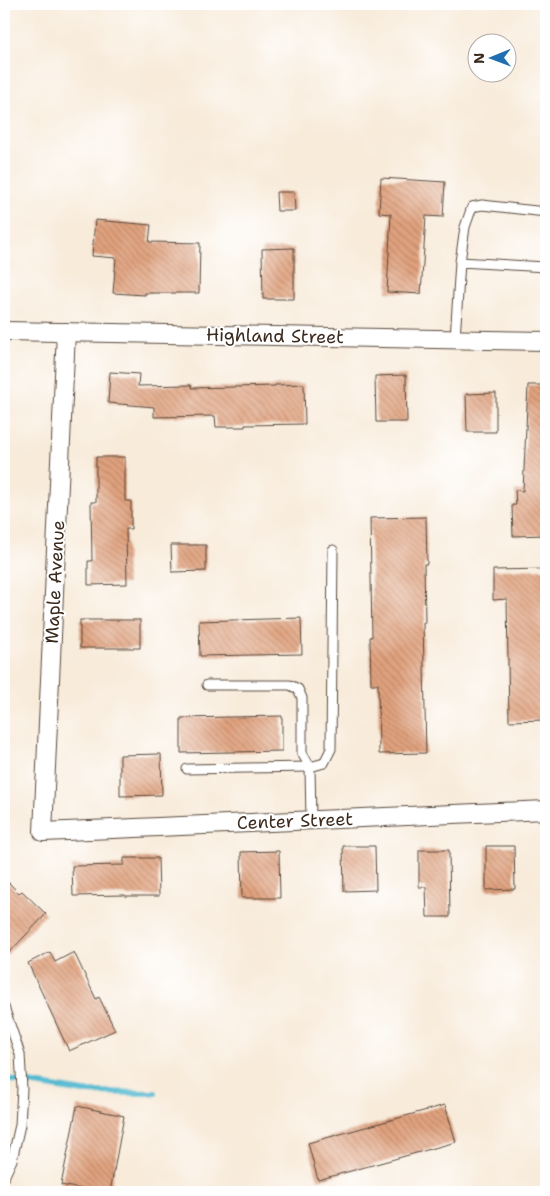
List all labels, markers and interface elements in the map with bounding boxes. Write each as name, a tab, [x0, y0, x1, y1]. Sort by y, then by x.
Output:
north arrow	[468, 32, 518, 82]
text: N	[470, 53, 488, 64]
street label: Highland Street	[206, 323, 344, 349]
street label: Maple Avenue	[40, 520, 70, 644]
street label: Center Street	[236, 807, 354, 835]

